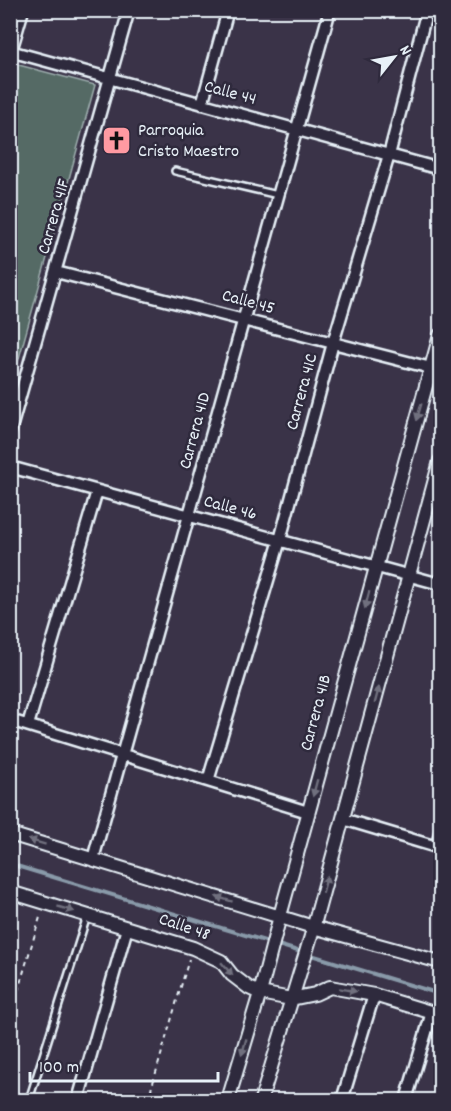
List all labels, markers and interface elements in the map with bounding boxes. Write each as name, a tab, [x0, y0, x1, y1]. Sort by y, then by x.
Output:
north arrow	[364, 27, 424, 87]
text: N	[393, 41, 417, 60]
street label: Calle 44	[201, 75, 259, 113]
place label: Parroquia Cristo Maestro	[138, 119, 239, 165]
church icon: Parroquia Cristo Maestro	[101, 125, 133, 157]
street label: Carrera 41F	[32, 176, 78, 258]
street label: Calle 45	[219, 284, 277, 322]
street label: Carrera 41C	[281, 351, 325, 433]
street label: Carrera 41D	[174, 390, 218, 472]
one-way arrow	[414, 403, 423, 421]
street label: Calle 46	[201, 490, 259, 528]
one-way arrow	[362, 591, 371, 609]
street label: Carrera 41B	[295, 672, 339, 754]
one-way arrow	[372, 686, 382, 705]
one-way arrow	[310, 779, 319, 797]
one-way arrow	[28, 837, 46, 846]
one-way arrow	[321, 874, 331, 893]
one-way arrow	[214, 894, 232, 903]
one-way arrow	[57, 905, 75, 914]
street label: Calle 48	[155, 908, 213, 948]
one-way arrow	[220, 961, 234, 976]
one-way arrow	[338, 986, 357, 995]
one-way arrow	[239, 1038, 248, 1056]
scale bar	[30, 1045, 218, 1083]
text: 100 m	[39, 1056, 79, 1081]

